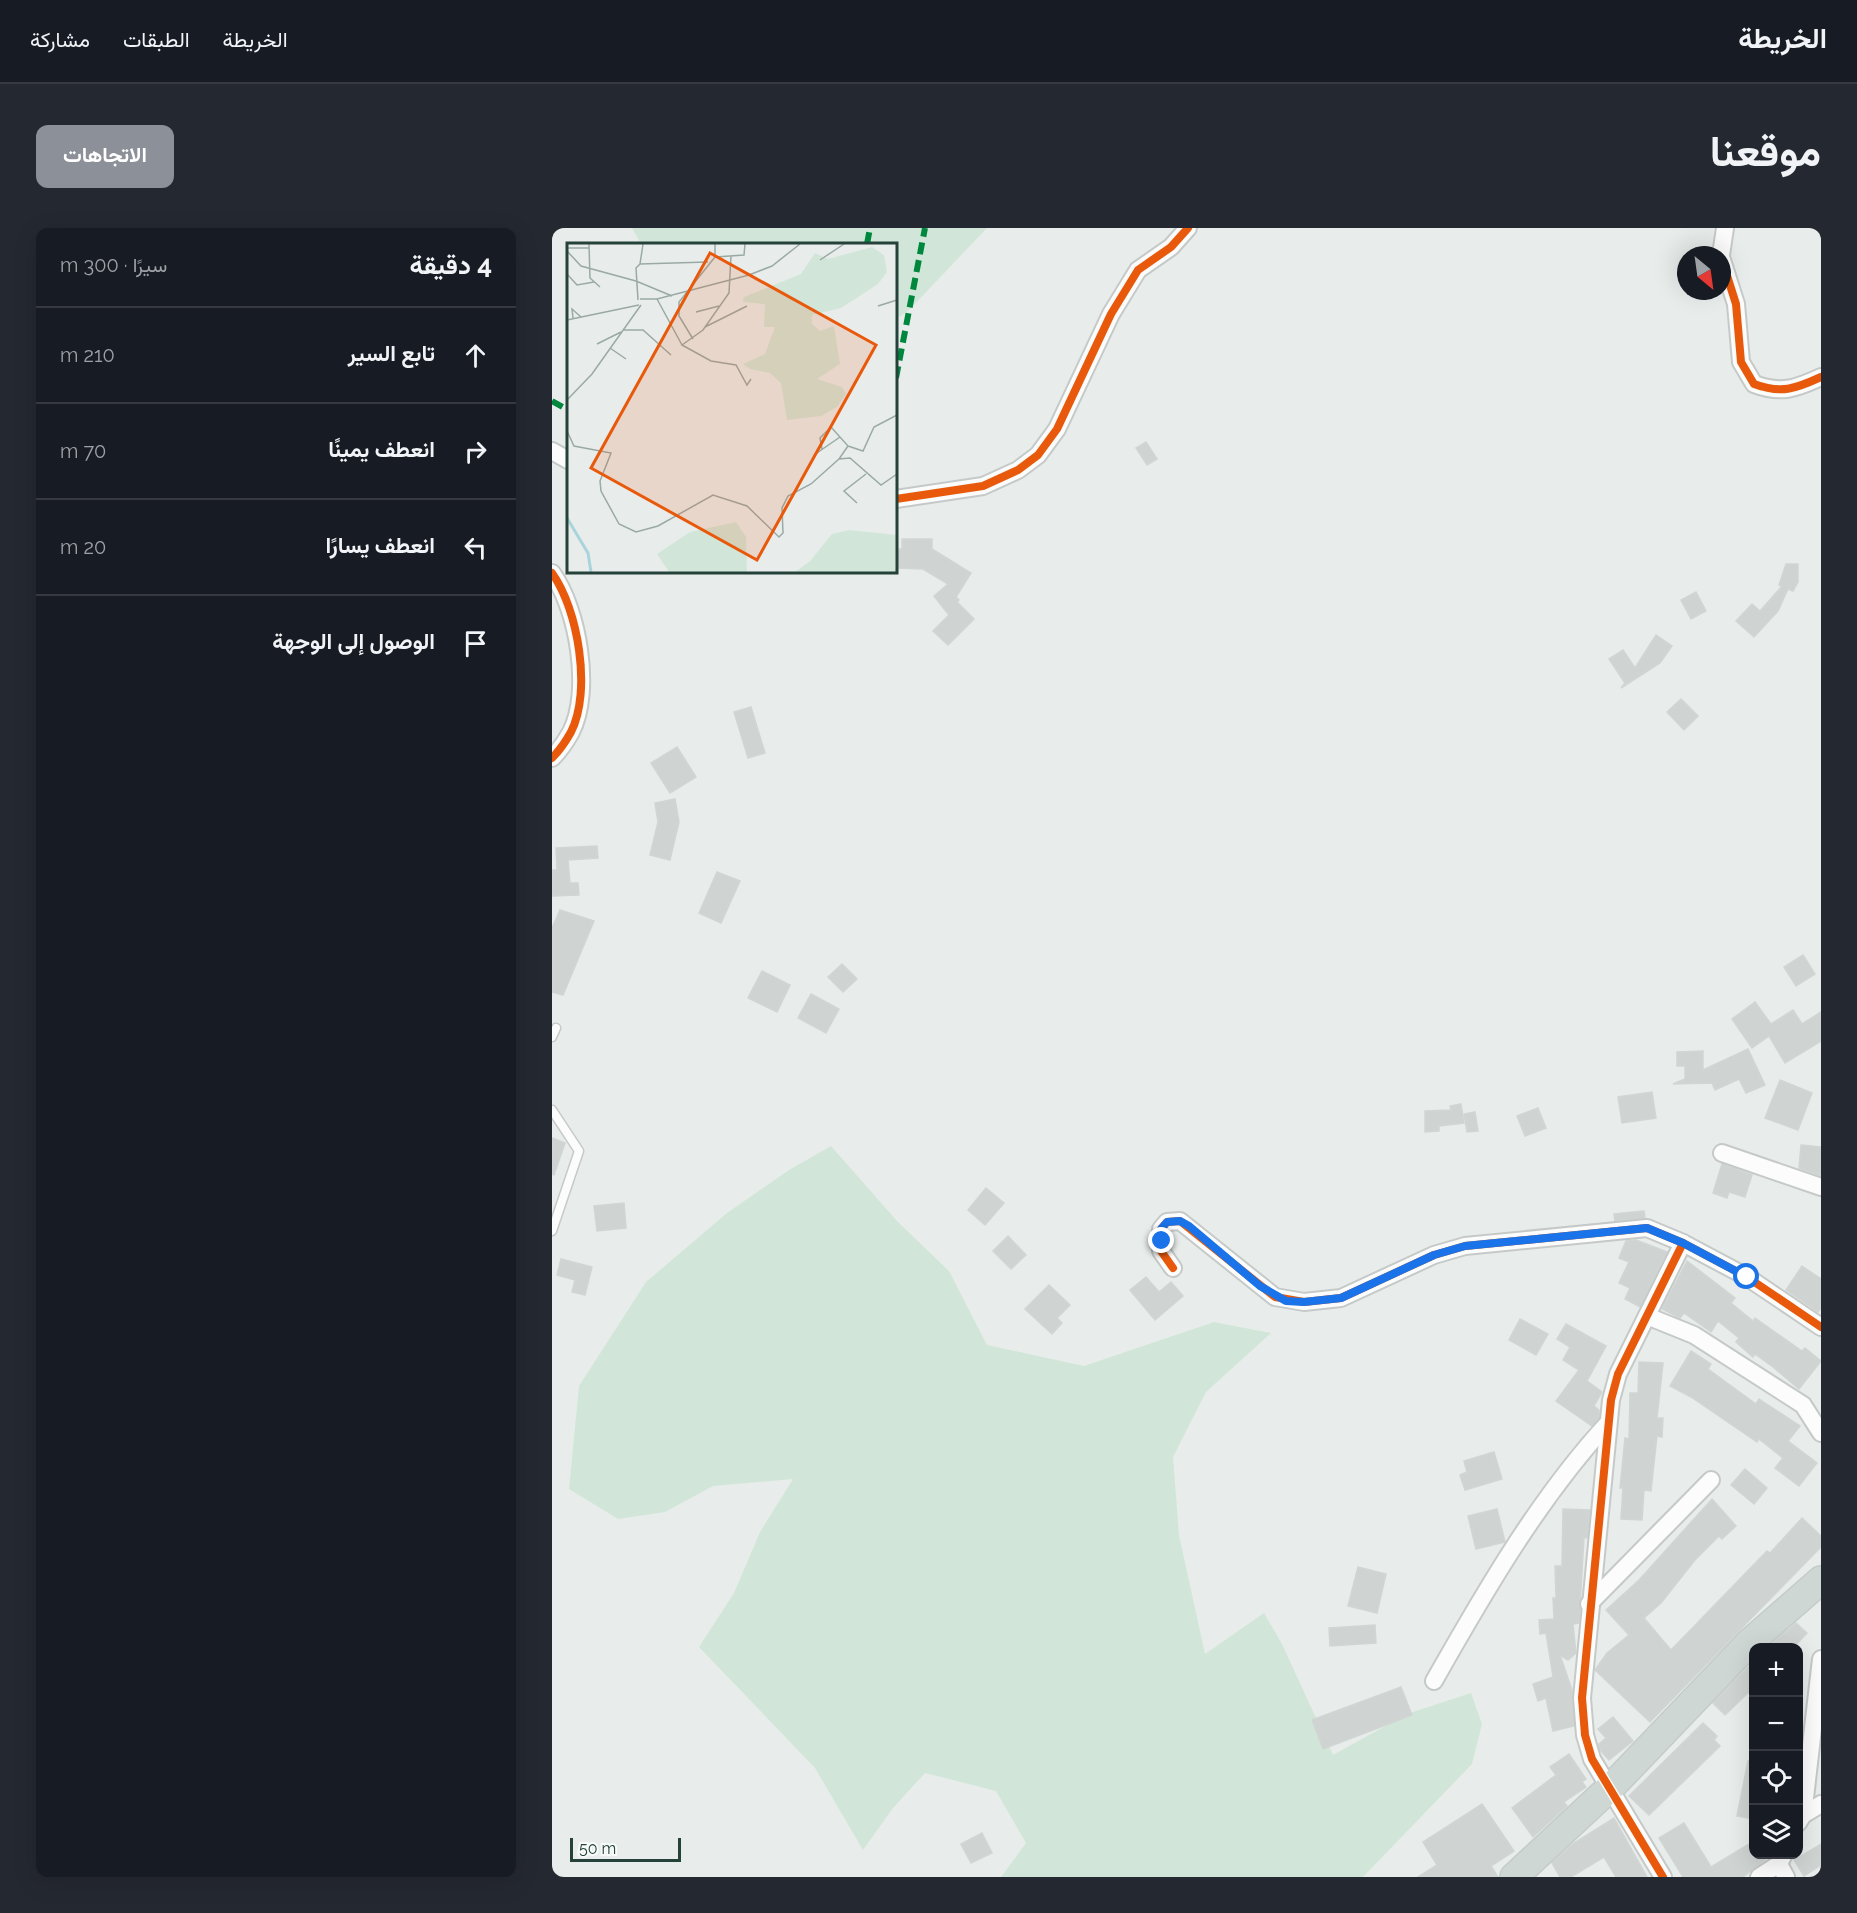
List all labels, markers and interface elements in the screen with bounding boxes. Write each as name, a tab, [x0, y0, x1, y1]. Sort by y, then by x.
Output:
text: الخريطة	[1738, 22, 1827, 55]
text: مشاركة	[30, 27, 90, 52]
text: الطبقات	[123, 27, 190, 52]
text: الخريطة	[223, 27, 288, 52]
button: الاتجاهات	[36, 125, 174, 188]
text: موقعنا	[1710, 127, 1821, 176]
inset map	[567, 243, 897, 573]
north arrow	[1677, 246, 1731, 300]
text: 4 دقيقة	[410, 250, 492, 280]
text: سيرًا · 300 m	[60, 253, 167, 277]
icon: ahead	[459, 339, 492, 372]
text: تابع السير	[348, 340, 435, 366]
text: 210 m	[60, 343, 115, 367]
icon: right	[459, 435, 492, 468]
text: انعطف يمينًا	[328, 436, 435, 462]
text: 70 m	[60, 439, 106, 463]
icon: left	[459, 531, 492, 564]
text: انعطف يسارًا	[326, 532, 435, 558]
text: 20 m	[60, 535, 106, 559]
icon: arrive	[459, 627, 492, 660]
text: الوصول إلى الوجهة	[272, 628, 435, 654]
route end	[1148, 1227, 1174, 1253]
route start	[1733, 1263, 1759, 1289]
map controls	[1749, 1643, 1803, 1859]
button: +	[1749, 1643, 1803, 1697]
button: −	[1749, 1697, 1803, 1751]
button: locate	[1749, 1751, 1803, 1805]
button: layers	[1749, 1805, 1803, 1859]
scale bar	[570, 1835, 681, 1862]
text: 50 m	[579, 1839, 616, 1858]

